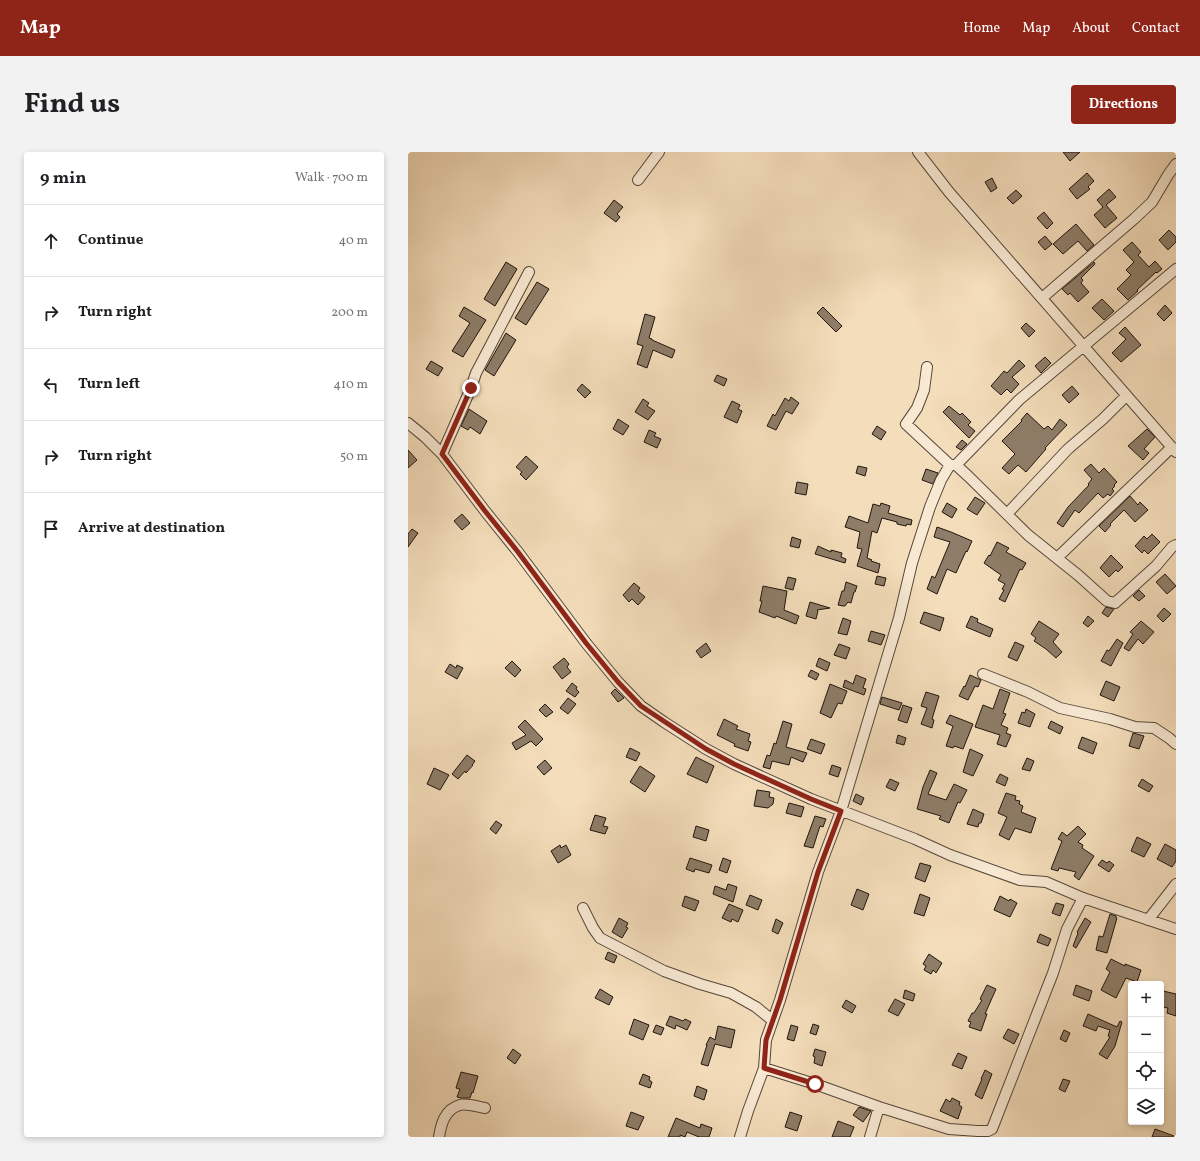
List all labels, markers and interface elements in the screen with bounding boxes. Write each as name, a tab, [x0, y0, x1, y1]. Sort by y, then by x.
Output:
text: Map	[20, 15, 61, 41]
text: Home	[963, 19, 1000, 38]
text: Map	[1022, 19, 1050, 38]
text: About	[1072, 19, 1110, 38]
text: Contact	[1132, 19, 1180, 38]
text: Find us	[24, 85, 120, 124]
button: Directions	[1071, 85, 1176, 124]
text: 9 min	[40, 167, 86, 190]
text: Walk · 700 m	[295, 169, 368, 187]
icon: ahead	[40, 230, 62, 252]
text: Continue	[78, 230, 143, 251]
text: 40 m	[339, 232, 368, 250]
icon: right	[40, 302, 62, 324]
text: Turn right	[78, 302, 152, 323]
text: 200 m	[331, 304, 368, 322]
icon: left	[40, 374, 62, 396]
text: Turn left	[78, 374, 140, 395]
text: 410 m	[333, 376, 368, 394]
route end	[462, 379, 480, 397]
icon: right	[40, 446, 62, 468]
text: Turn right	[78, 446, 152, 467]
text: 50 m	[340, 448, 368, 466]
icon: arrive	[40, 518, 62, 540]
text: Arrive at destination	[78, 518, 225, 539]
map controls	[1128, 981, 1164, 1125]
button: +	[1128, 981, 1164, 1017]
button: −	[1128, 1017, 1164, 1053]
button: locate	[1128, 1053, 1164, 1089]
route start	[806, 1075, 824, 1093]
button: layers	[1128, 1089, 1164, 1125]

